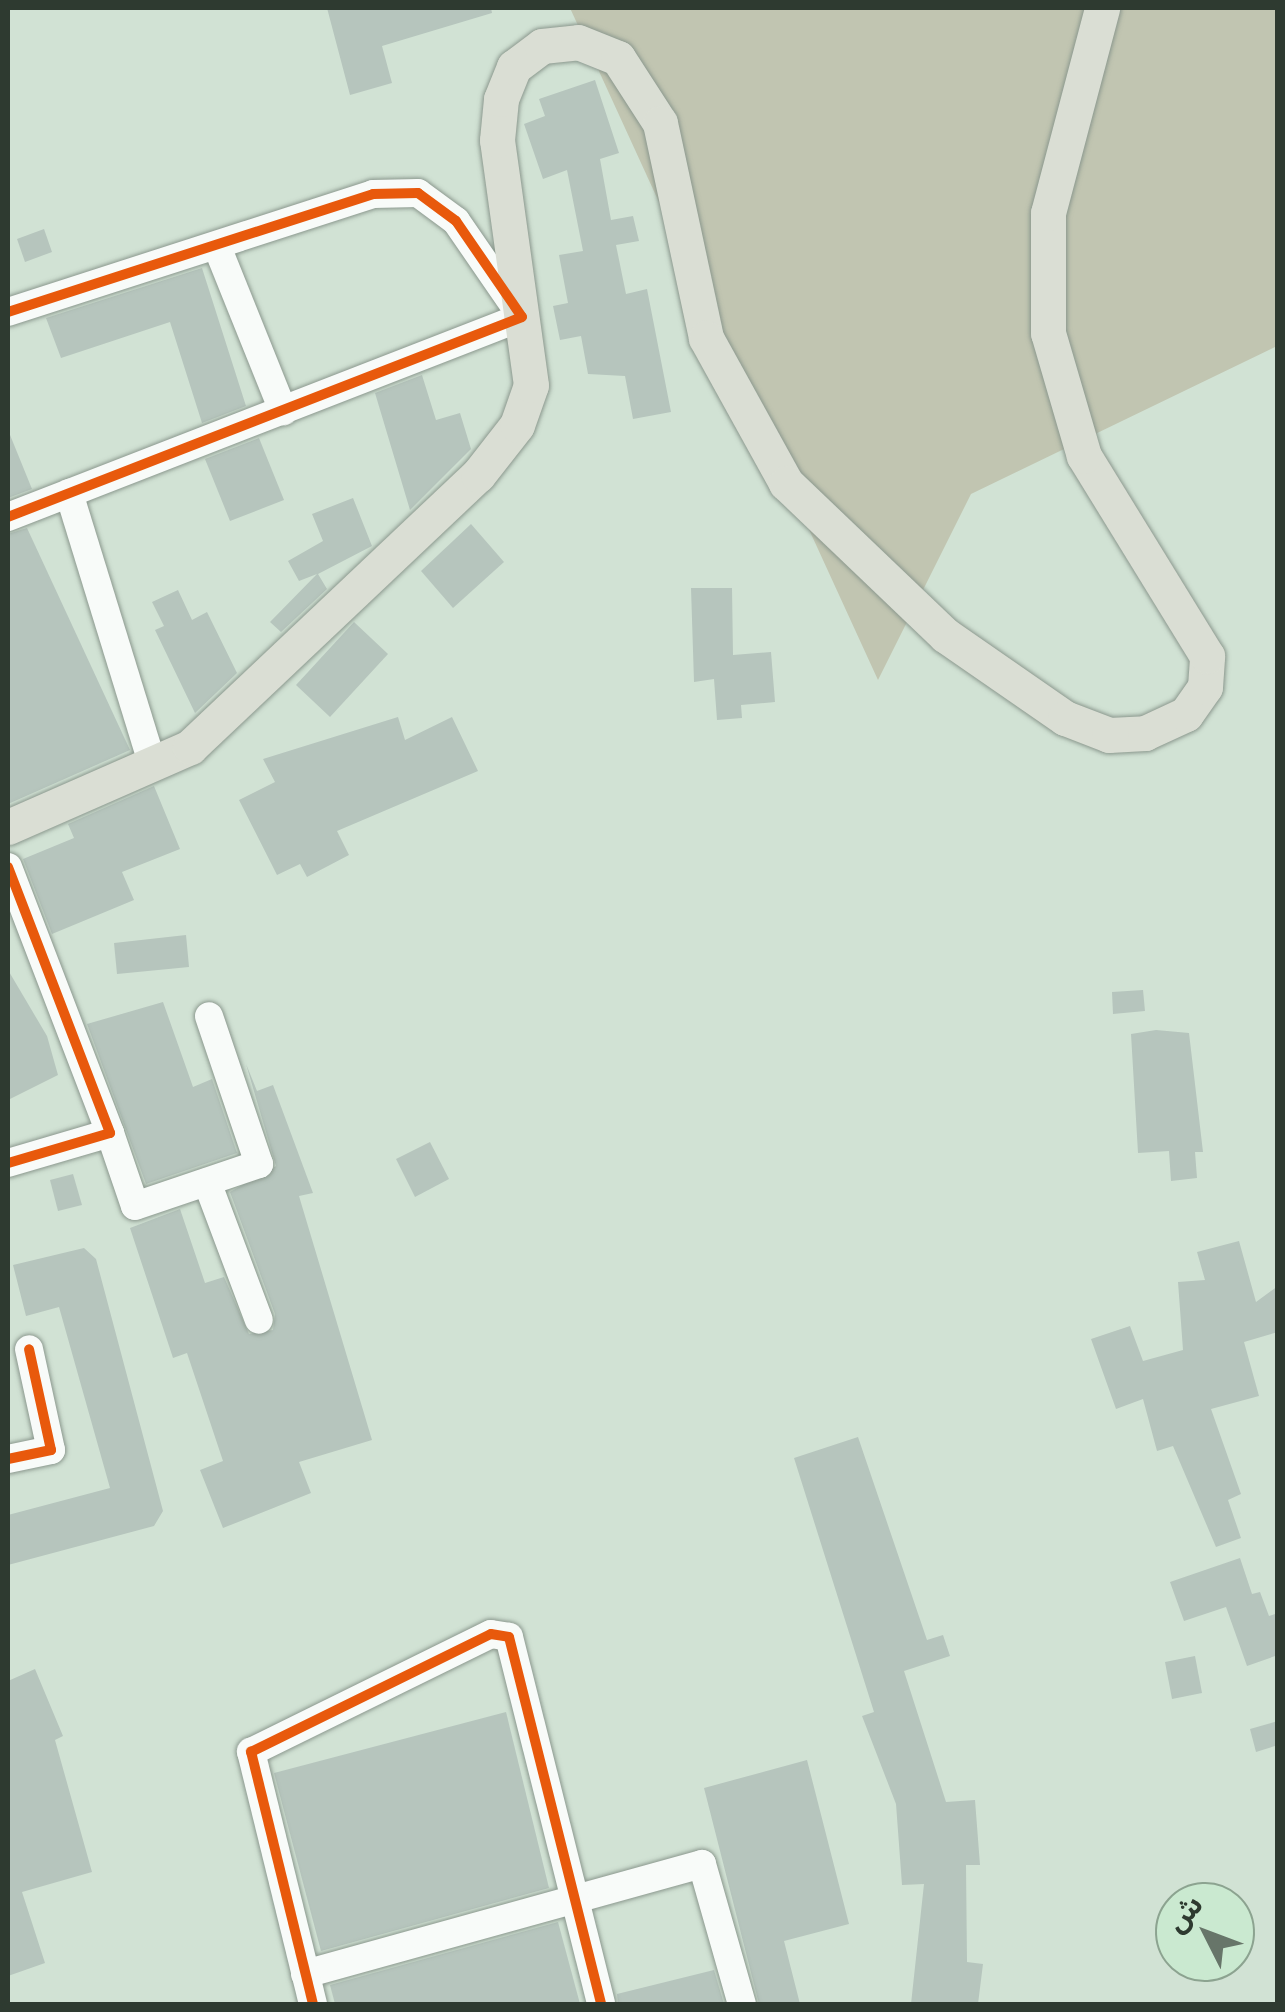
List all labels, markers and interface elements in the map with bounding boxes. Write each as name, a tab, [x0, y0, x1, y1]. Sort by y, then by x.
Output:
north arrow	[1155, 1882, 1255, 1982]
text: ش	[1158, 1887, 1210, 1940]

